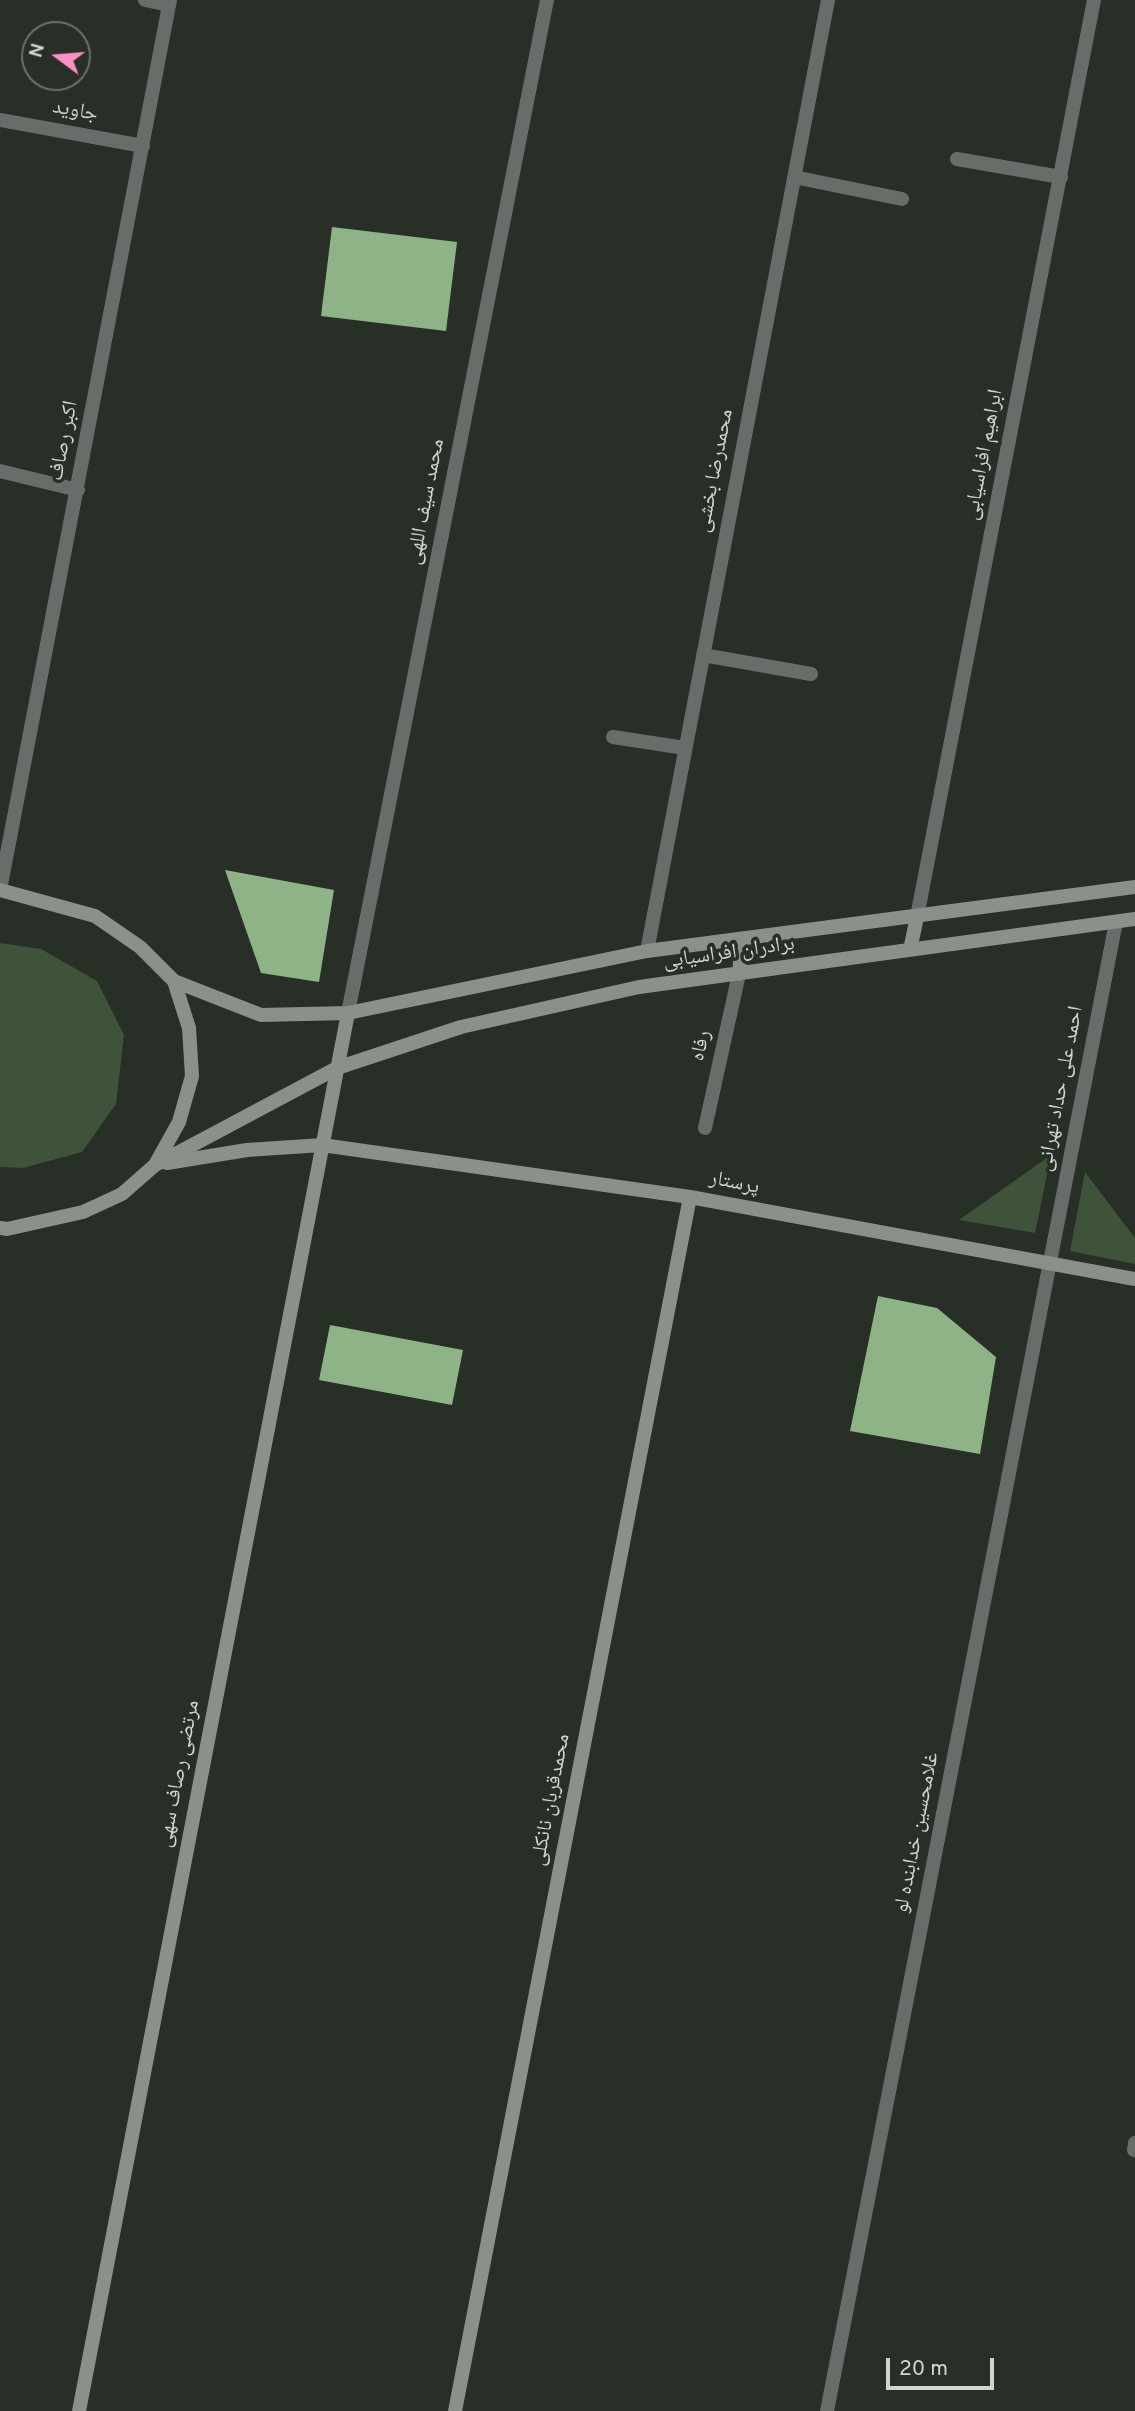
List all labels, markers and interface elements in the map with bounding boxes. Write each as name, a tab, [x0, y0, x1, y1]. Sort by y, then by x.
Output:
north arrow	[21, 21, 91, 91]
text: N	[24, 41, 51, 61]
street label: جاوید	[50, 96, 100, 128]
street label: ابراهیم افراسیابی	[960, 387, 1010, 523]
street label: اکبر رصاف	[45, 399, 85, 483]
street label: محمدرضا بخشی	[692, 407, 740, 535]
street label: محمد سیف اللهی	[402, 437, 452, 567]
street label: برادران افراسیابی	[662, 932, 796, 976]
street label: احمد علی حداد تهرانی	[1034, 1004, 1090, 1174]
street label: رفاه	[686, 1028, 718, 1064]
street label: پرستار	[707, 1167, 761, 1201]
street label: مرتضی رصاف سهی	[153, 1698, 207, 1850]
street label: محمدقربان نانکلی	[527, 1732, 577, 1868]
street label: غلامحسین خدابنده لو	[890, 1750, 946, 1916]
scale bar	[890, 2344, 998, 2388]
text: 20 m	[899, 2356, 948, 2383]

